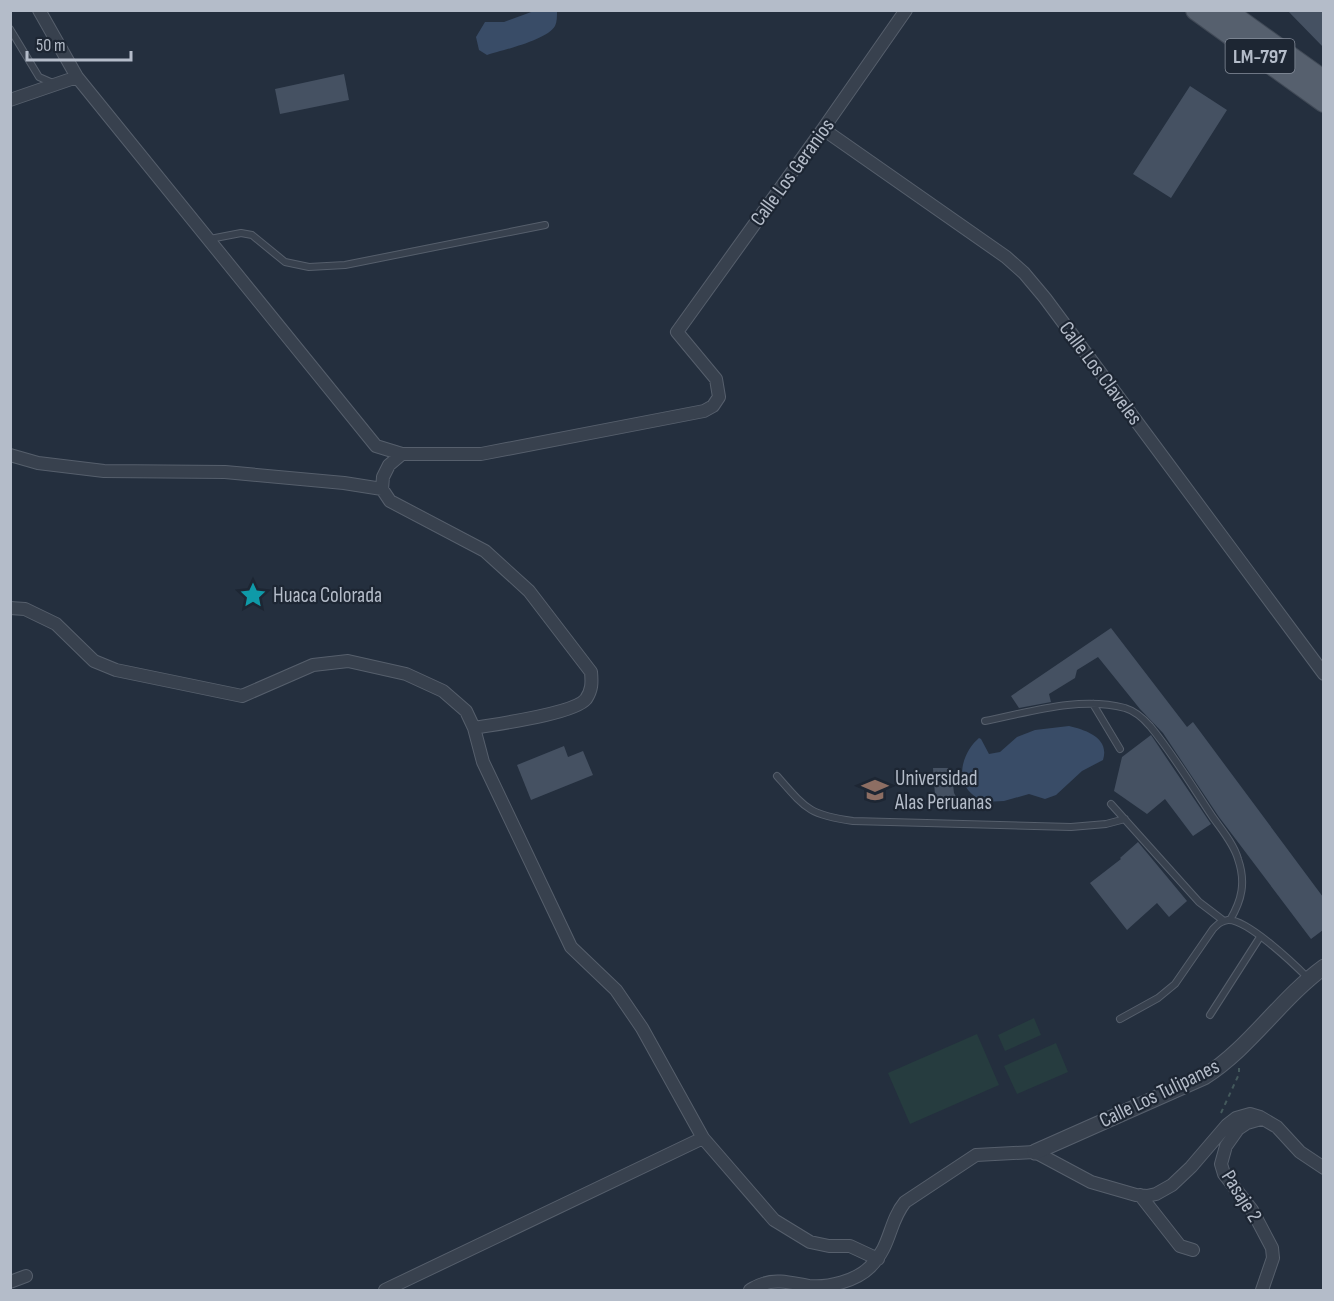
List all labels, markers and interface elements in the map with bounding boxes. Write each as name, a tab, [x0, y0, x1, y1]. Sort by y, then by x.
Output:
scale bar	[27, 24, 130, 62]
text: 50 m	[36, 35, 66, 56]
road number: LM-797	[1226, 39, 1294, 73]
street label: Calle Los Geranios	[745, 114, 840, 231]
street label: Calle Los Claveles	[1054, 317, 1148, 430]
place icon: Huaca Colorada	[238, 580, 268, 610]
place label: Huaca Colorada	[273, 583, 382, 608]
place label: Universidad Alas Peruanas	[894, 766, 992, 815]
school or university icon: Universidad Alas Peruanas	[860, 775, 890, 805]
street label: Calle Los Tulipanes	[1095, 1054, 1223, 1133]
street label: Pasaje 2	[1216, 1166, 1267, 1227]

